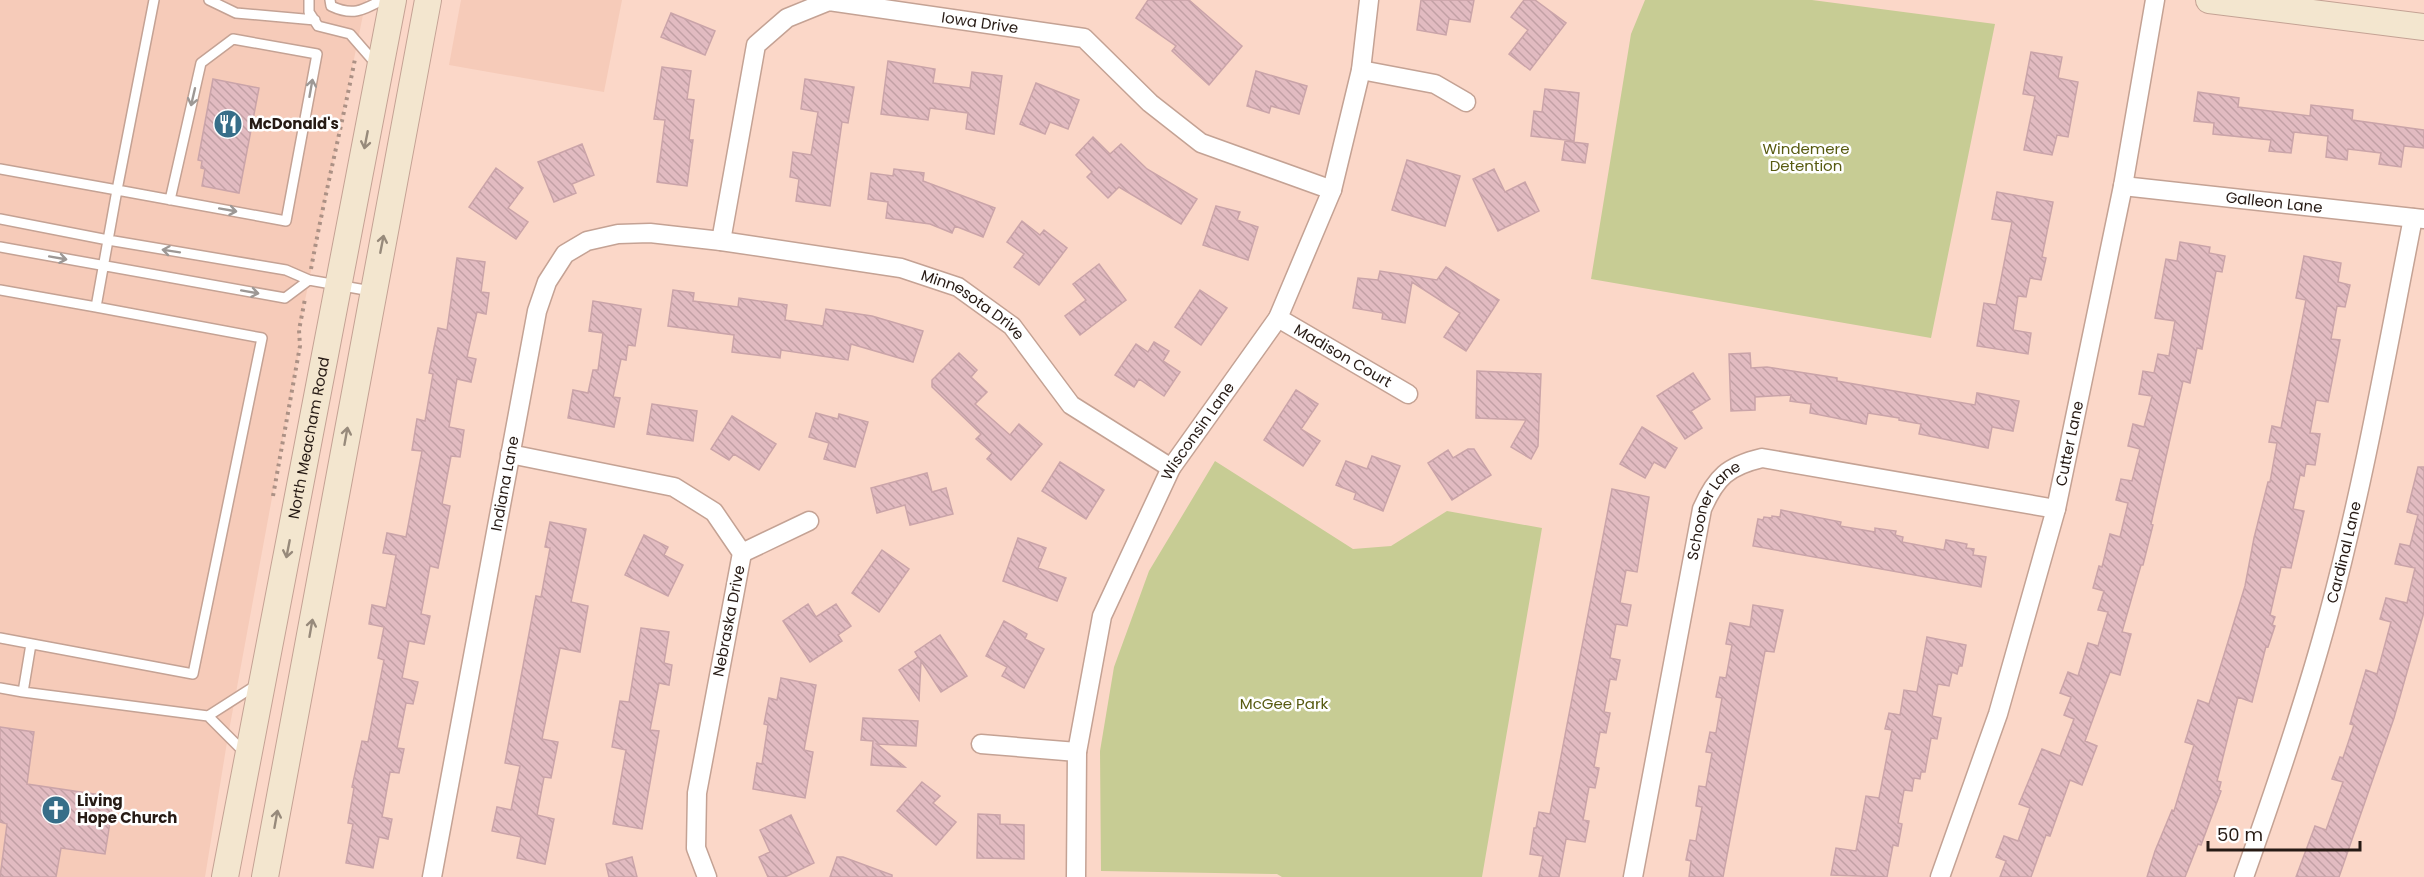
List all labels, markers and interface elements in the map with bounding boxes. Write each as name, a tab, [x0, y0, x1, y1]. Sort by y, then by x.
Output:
street label: Iowa Drive	[940, 6, 1020, 38]
one-way arrow	[306, 78, 317, 98]
one-way arrow	[187, 87, 198, 106]
restaurant icon: McDonald's	[212, 108, 244, 140]
place label: McDonald's	[249, 113, 339, 134]
one-way arrow	[360, 130, 371, 149]
park label: Windemere Detention	[1762, 138, 1850, 176]
street label: Galleon Lane	[2225, 186, 2324, 218]
one-way arrow	[217, 205, 237, 216]
one-way arrow	[377, 235, 388, 255]
one-way arrow	[161, 245, 181, 256]
one-way arrow	[47, 253, 67, 264]
street label: Minnesota Drive	[918, 264, 1030, 344]
one-way arrow	[239, 287, 259, 298]
street label: Madison Court	[1290, 319, 1396, 392]
street label: North Meacham Road	[283, 355, 334, 521]
street label: Wisconsin Lane	[1156, 378, 1239, 483]
street label: Cutter Lane	[2050, 399, 2088, 488]
one-way arrow	[341, 427, 352, 446]
street label: Indiana Lane	[485, 434, 524, 533]
street label: Schooner Lane	[1682, 455, 1744, 562]
street label: Cardinal Lane	[2321, 499, 2366, 605]
one-way arrow	[282, 539, 293, 558]
street label: Nebraska Drive	[707, 563, 750, 678]
one-way arrow	[306, 618, 317, 638]
park label: McGee Park	[1240, 693, 1328, 714]
place label: Living Hope Church	[77, 790, 177, 828]
church icon: Living Hope Church	[40, 794, 72, 826]
one-way arrow	[271, 810, 282, 830]
scale bar	[2208, 814, 2360, 852]
text: 50 m	[2217, 822, 2263, 847]

